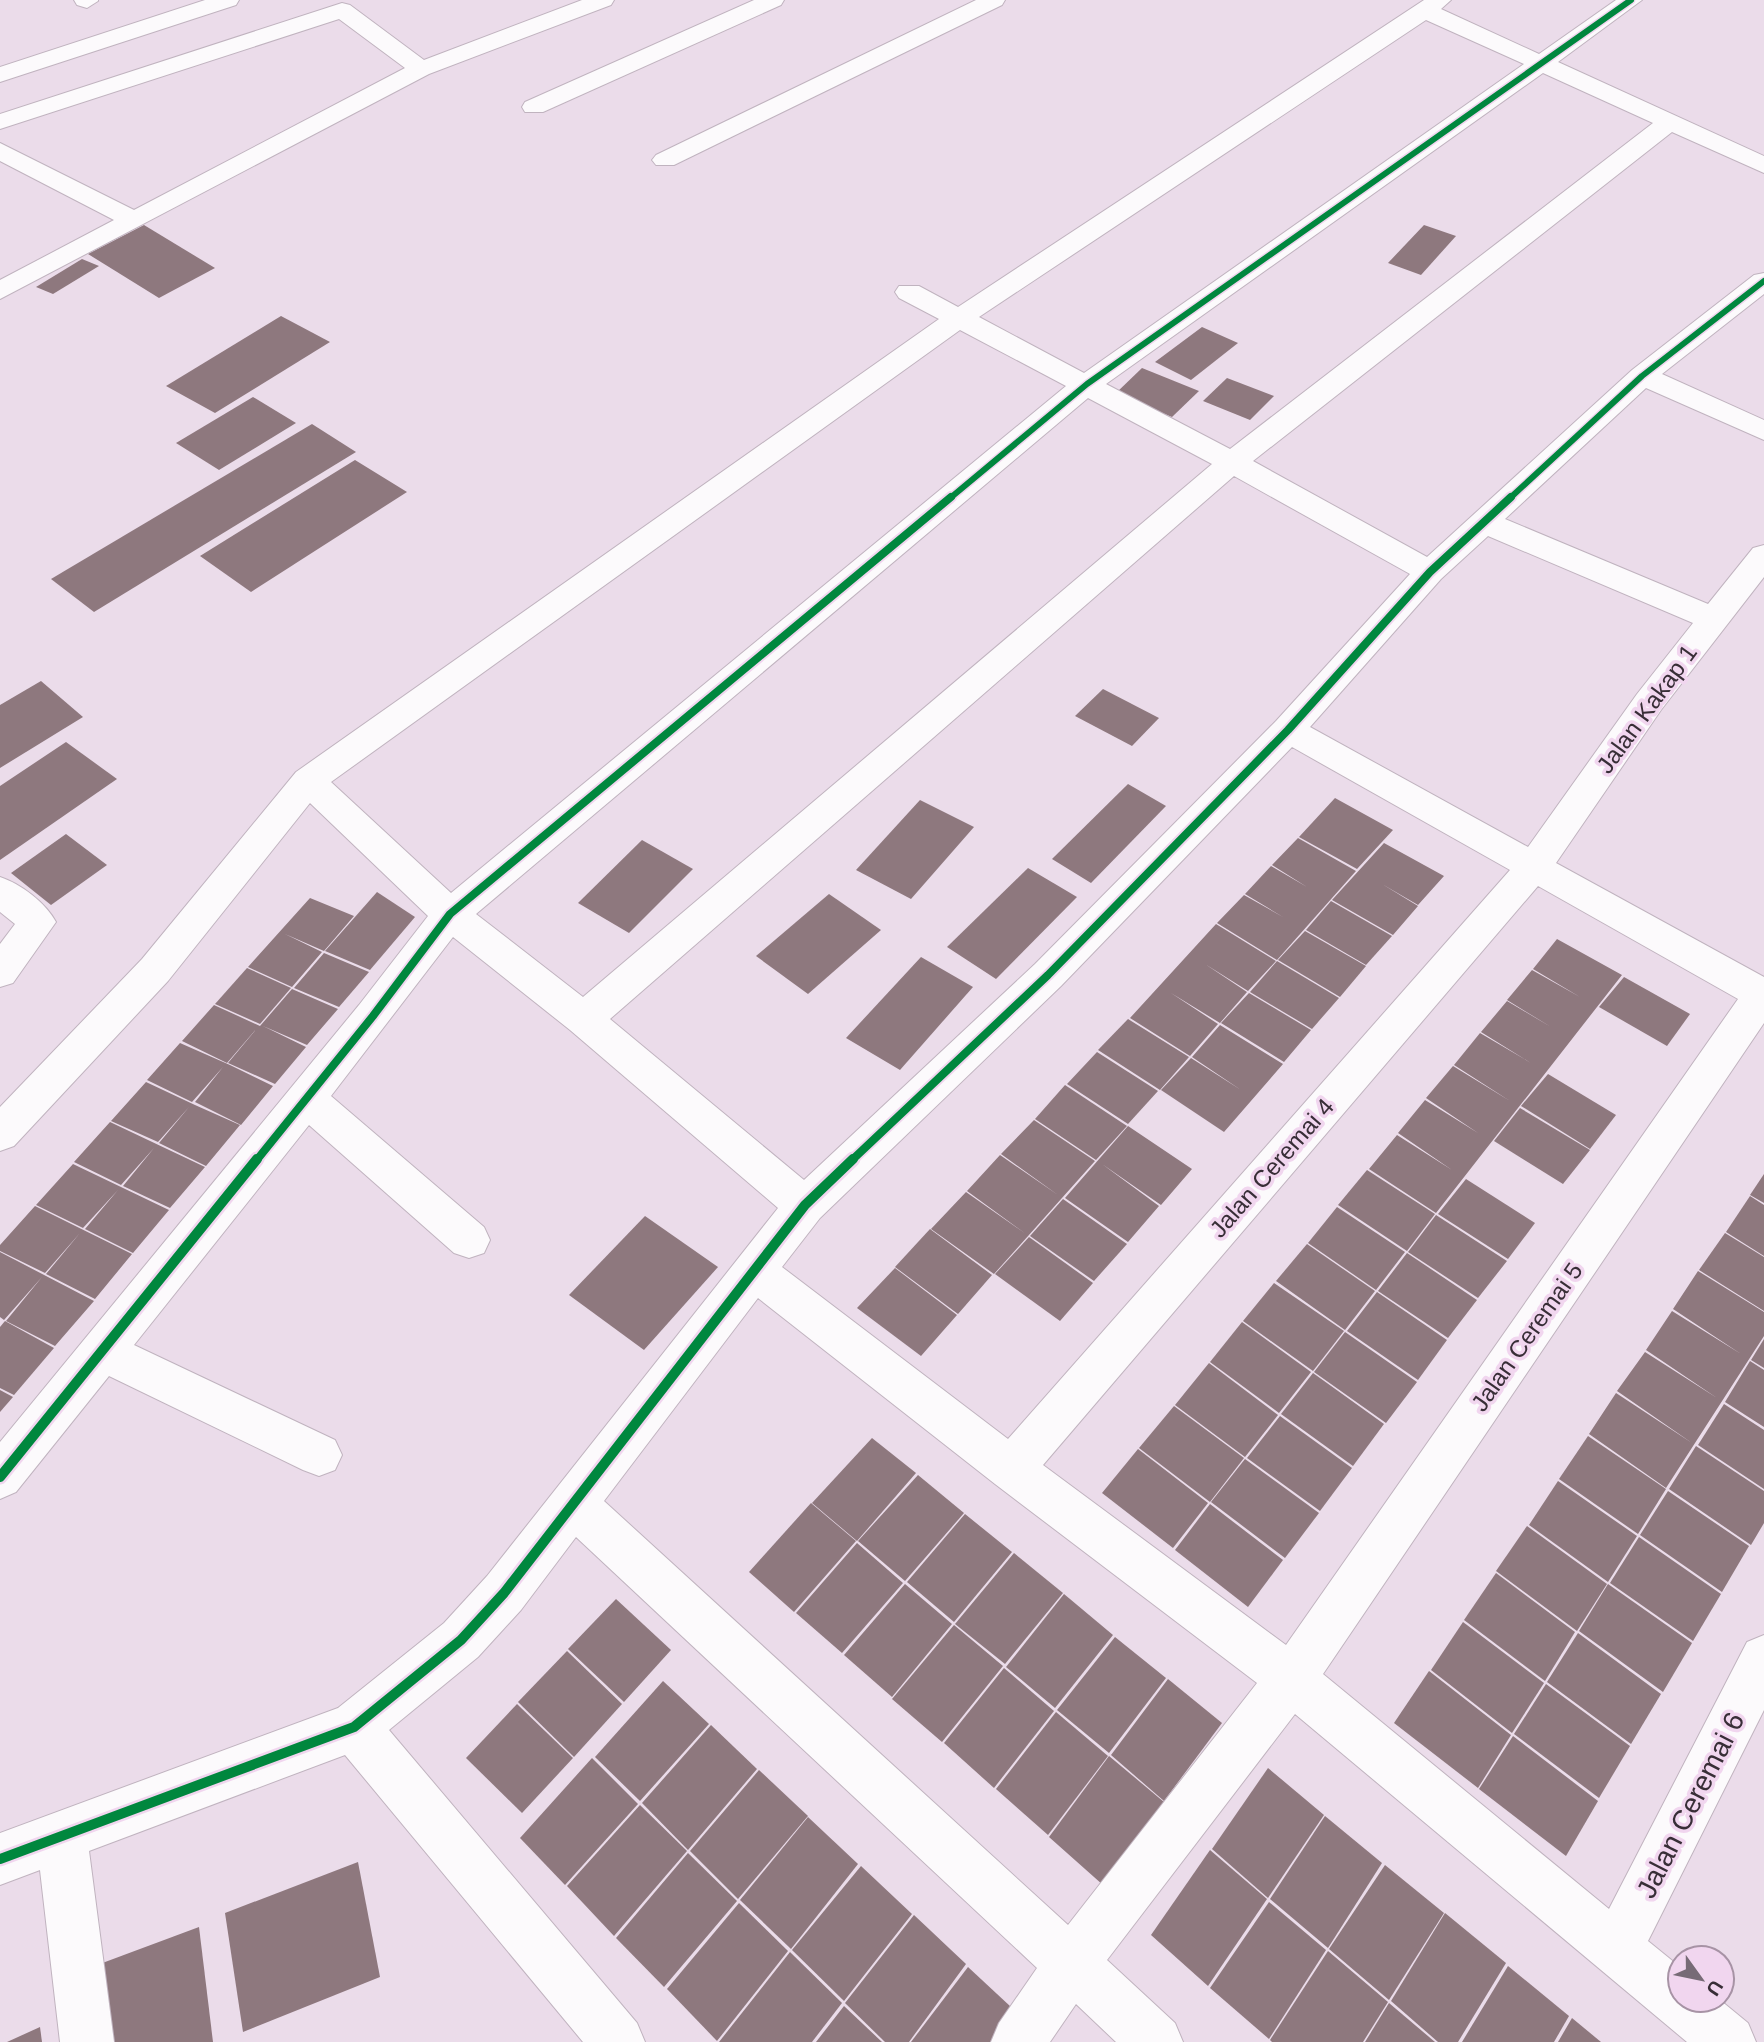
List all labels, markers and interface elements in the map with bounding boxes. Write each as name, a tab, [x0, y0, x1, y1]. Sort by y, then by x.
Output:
street label: Jalan Kakap 1	[1591, 639, 1702, 778]
street label: Jalan Ceremai 4	[1204, 1093, 1339, 1242]
street label: Jalan Ceremai 5	[1465, 1257, 1588, 1416]
street label: Jalan Ceremai 6	[1630, 1707, 1751, 1903]
north arrow	[1666, 1944, 1736, 2014]
text: U	[1702, 1977, 1727, 1999]

